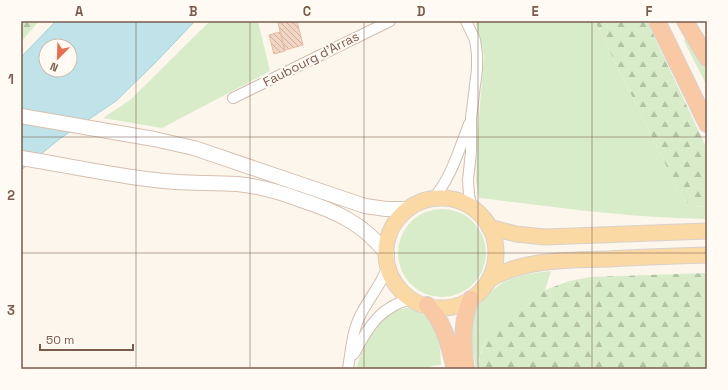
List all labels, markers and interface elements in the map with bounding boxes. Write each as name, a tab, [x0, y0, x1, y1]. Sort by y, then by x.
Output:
text: A	[75, 3, 84, 20]
text: B	[189, 3, 198, 20]
text: C	[303, 3, 311, 20]
text: D	[417, 3, 426, 20]
text: E	[531, 3, 539, 20]
text: F	[646, 3, 653, 20]
street label: Faubourg d'Arras	[260, 27, 362, 91]
north arrow	[38, 38, 78, 78]
text: N	[48, 59, 60, 75]
text: 1	[8, 71, 14, 88]
text: 2	[7, 187, 15, 204]
text: 3	[7, 302, 15, 319]
scale bar	[40, 326, 133, 352]
text: 50 m	[46, 332, 74, 348]

